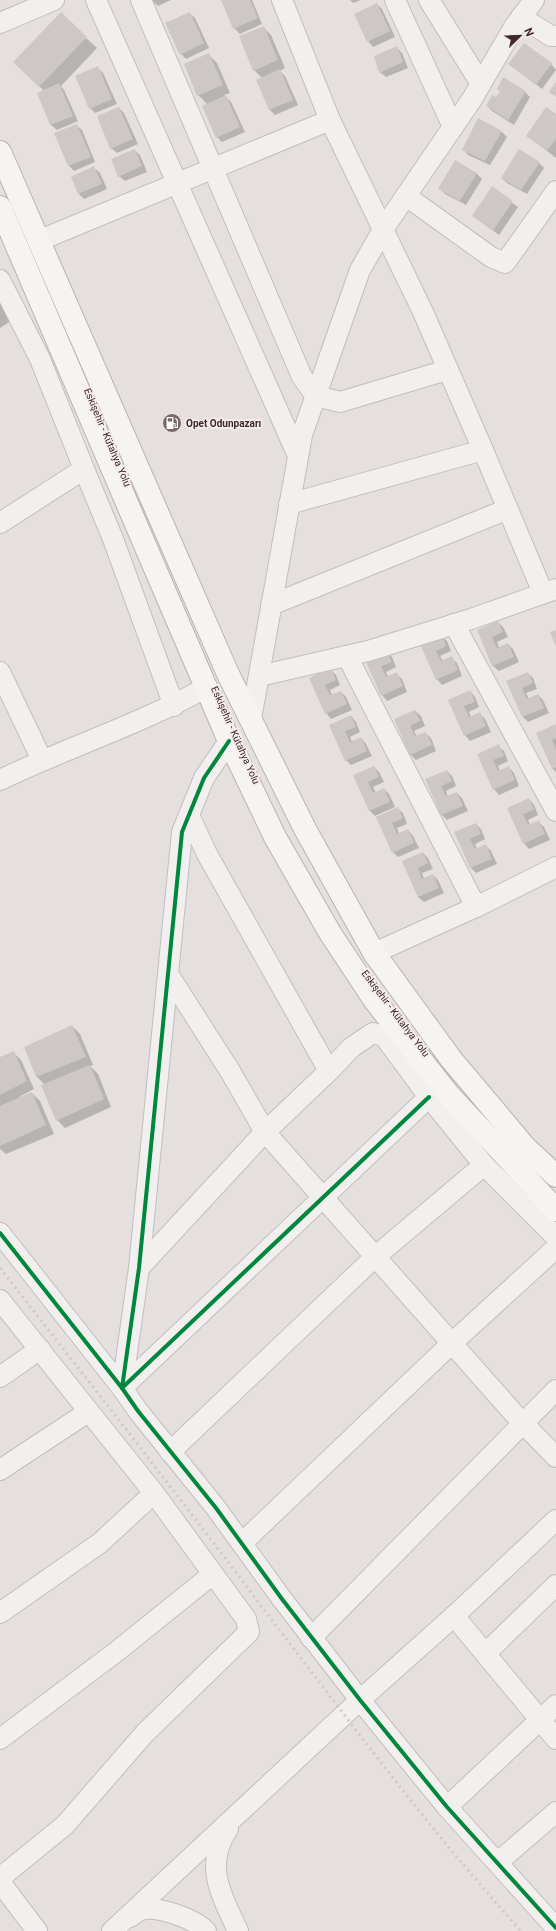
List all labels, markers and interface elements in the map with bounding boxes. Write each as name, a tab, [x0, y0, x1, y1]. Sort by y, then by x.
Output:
north arrow	[500, 16, 540, 56]
text: N	[521, 26, 536, 39]
street label: Eskişehir - Kütahya Yolu	[82, 386, 133, 488]
fuel station icon: Opet Odunpazarı	[161, 412, 183, 434]
place label: Opet Odunpazarı	[186, 418, 262, 429]
street label: Eskişehir - Kütahya Yolu	[209, 685, 262, 786]
street label: Eskişehir - Kütahya Yolu	[359, 968, 432, 1059]

